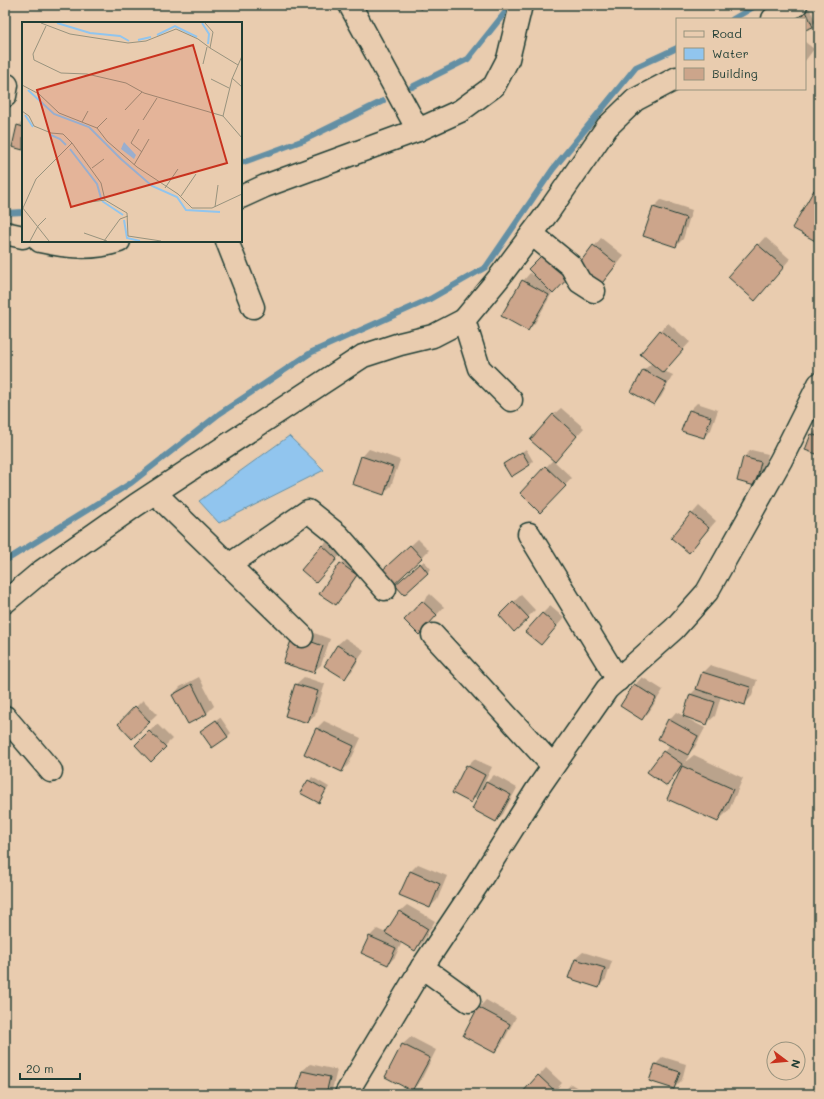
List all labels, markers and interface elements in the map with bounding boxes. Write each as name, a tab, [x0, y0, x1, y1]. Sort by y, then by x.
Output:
legend	[676, 18, 806, 90]
inset map	[22, 22, 242, 242]
text: Road	[712, 25, 742, 41]
text: Water	[712, 45, 749, 61]
text: Building	[712, 65, 758, 81]
north arrow	[766, 1041, 806, 1081]
scale bar	[20, 1055, 80, 1081]
text: N	[788, 1058, 804, 1070]
text: 20 m	[26, 1060, 54, 1076]

